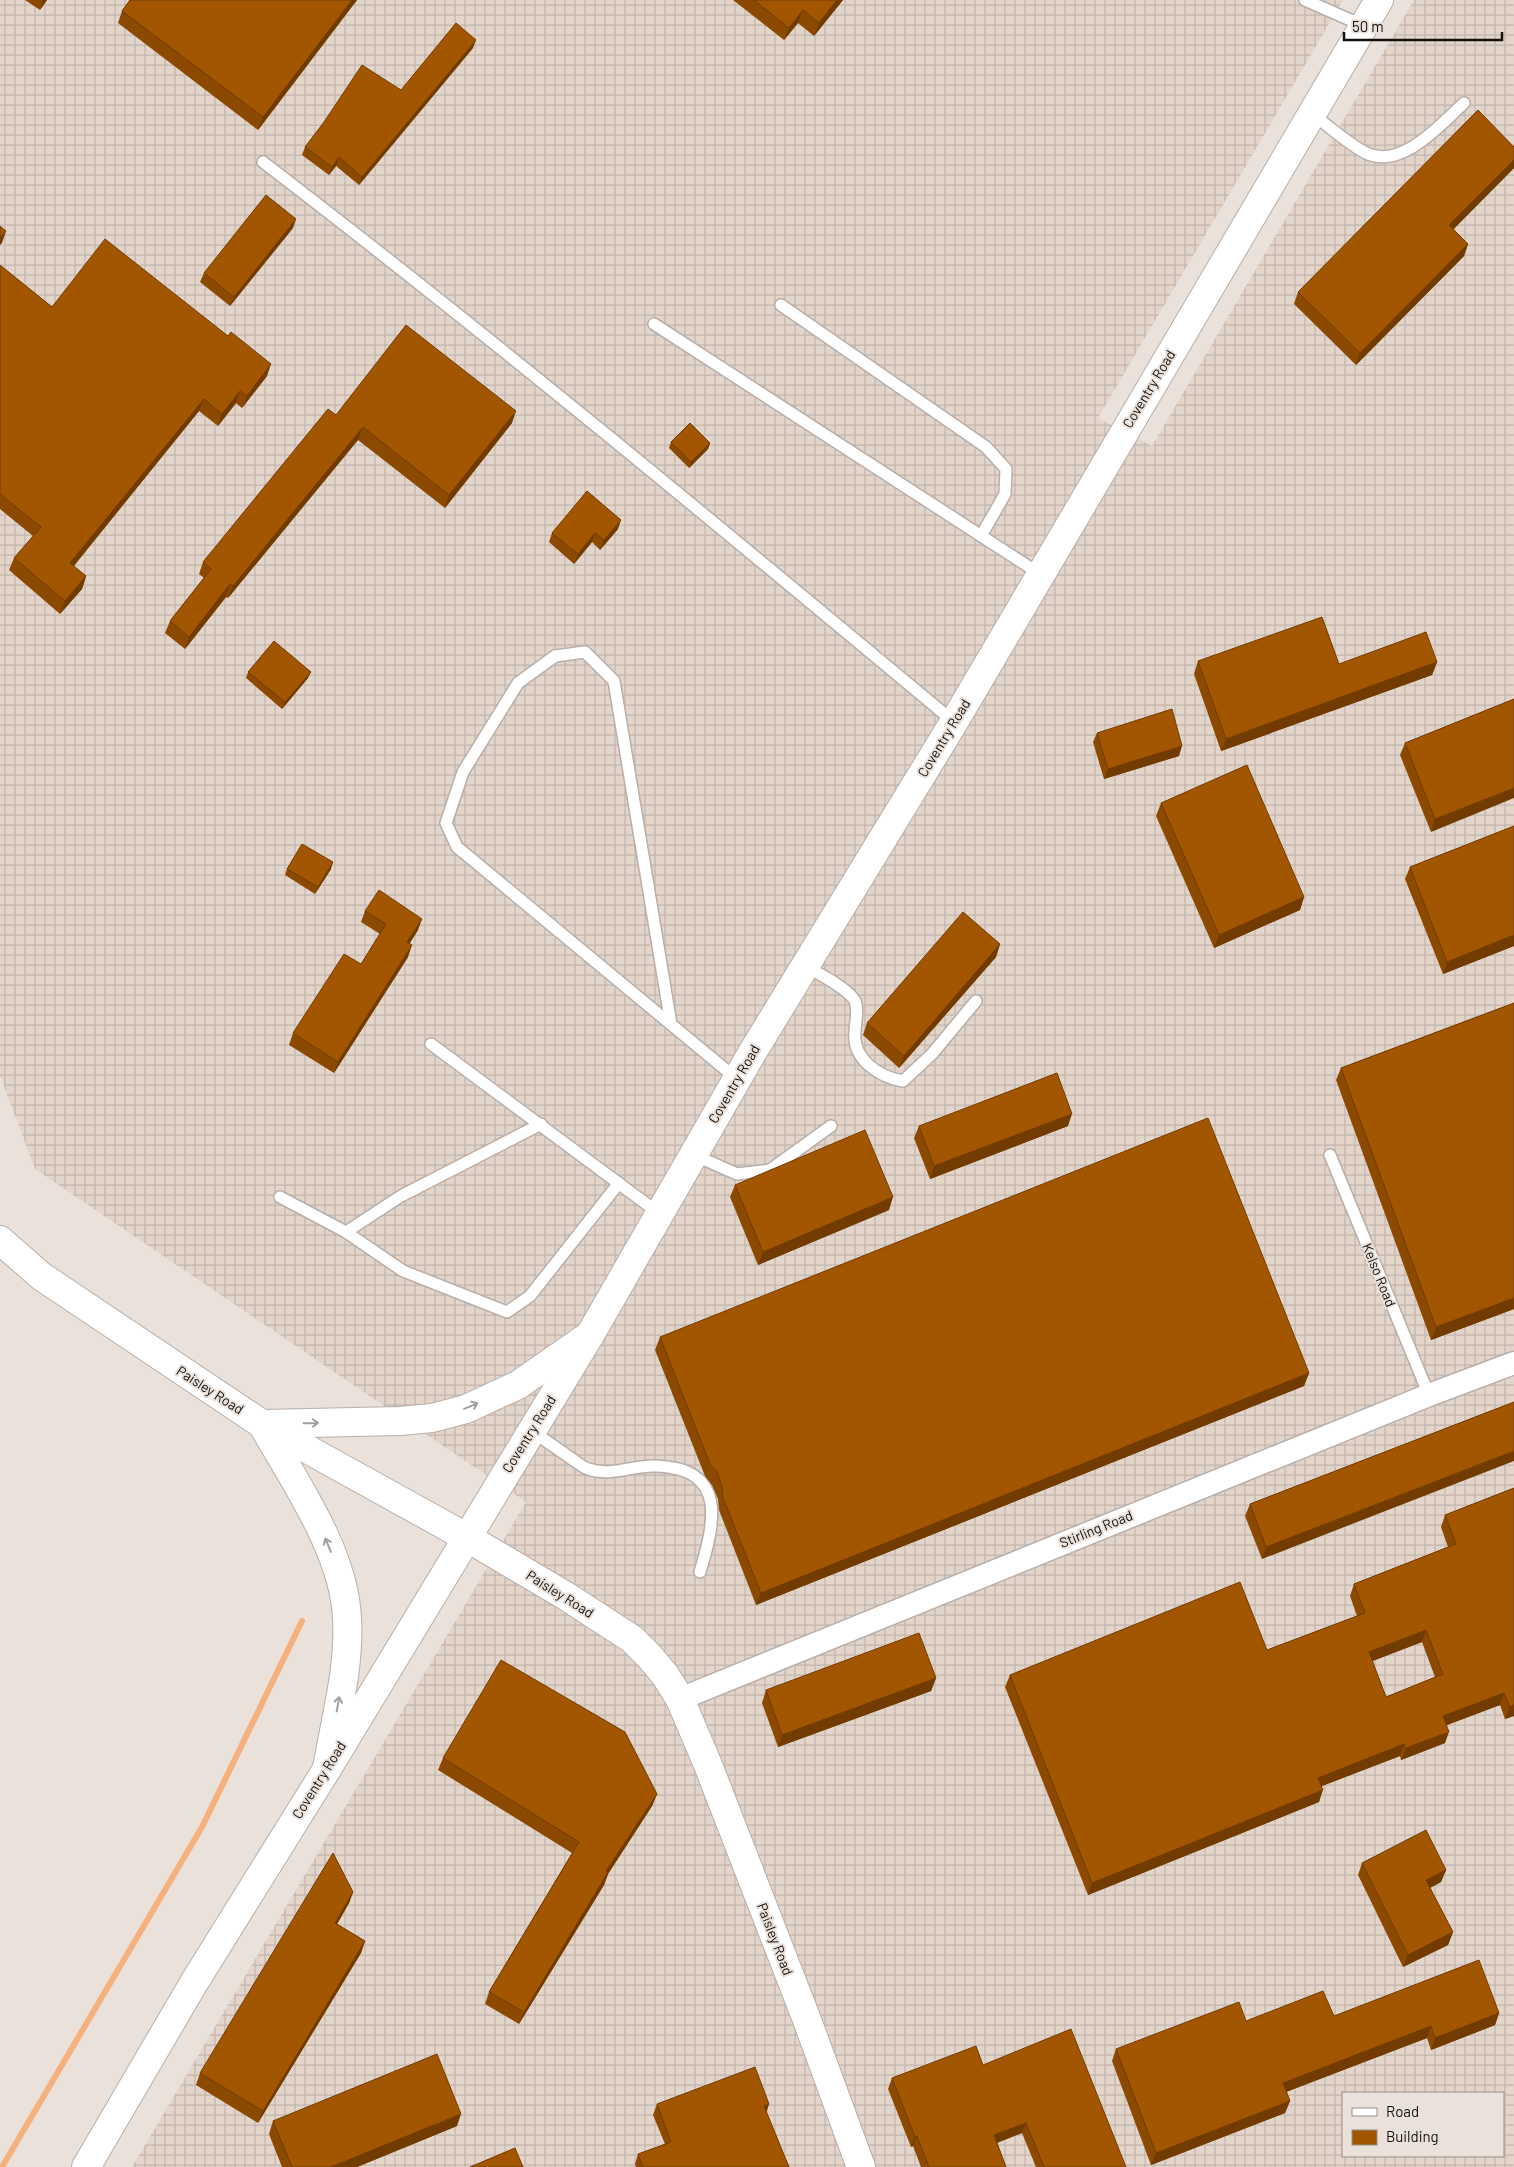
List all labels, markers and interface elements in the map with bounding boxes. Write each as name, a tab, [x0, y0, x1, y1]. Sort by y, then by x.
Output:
scale bar	[1344, 10, 1502, 42]
text: 50 m	[1352, 17, 1384, 35]
street label: Coventry Road	[1119, 347, 1179, 431]
street label: Coventry Road	[914, 696, 974, 780]
street label: Coventry Road	[704, 1041, 763, 1126]
street label: Kelso Road	[1359, 1240, 1400, 1309]
street label: Paisley Road	[174, 1362, 247, 1418]
street label: Coventry Road	[498, 1392, 559, 1476]
one-way arrow	[463, 1401, 478, 1411]
one-way arrow	[302, 1418, 318, 1428]
street label: Stirling Road	[1057, 1506, 1135, 1551]
one-way arrow	[323, 1538, 332, 1553]
street label: Paisley Road	[523, 1566, 597, 1621]
one-way arrow	[334, 1696, 344, 1712]
street label: Coventry Road	[288, 1738, 349, 1822]
street label: Paisley Road	[754, 1900, 797, 1978]
legend	[1342, 2092, 1504, 2157]
text: Road	[1386, 2102, 1419, 2120]
text: Building	[1386, 2127, 1439, 2145]

